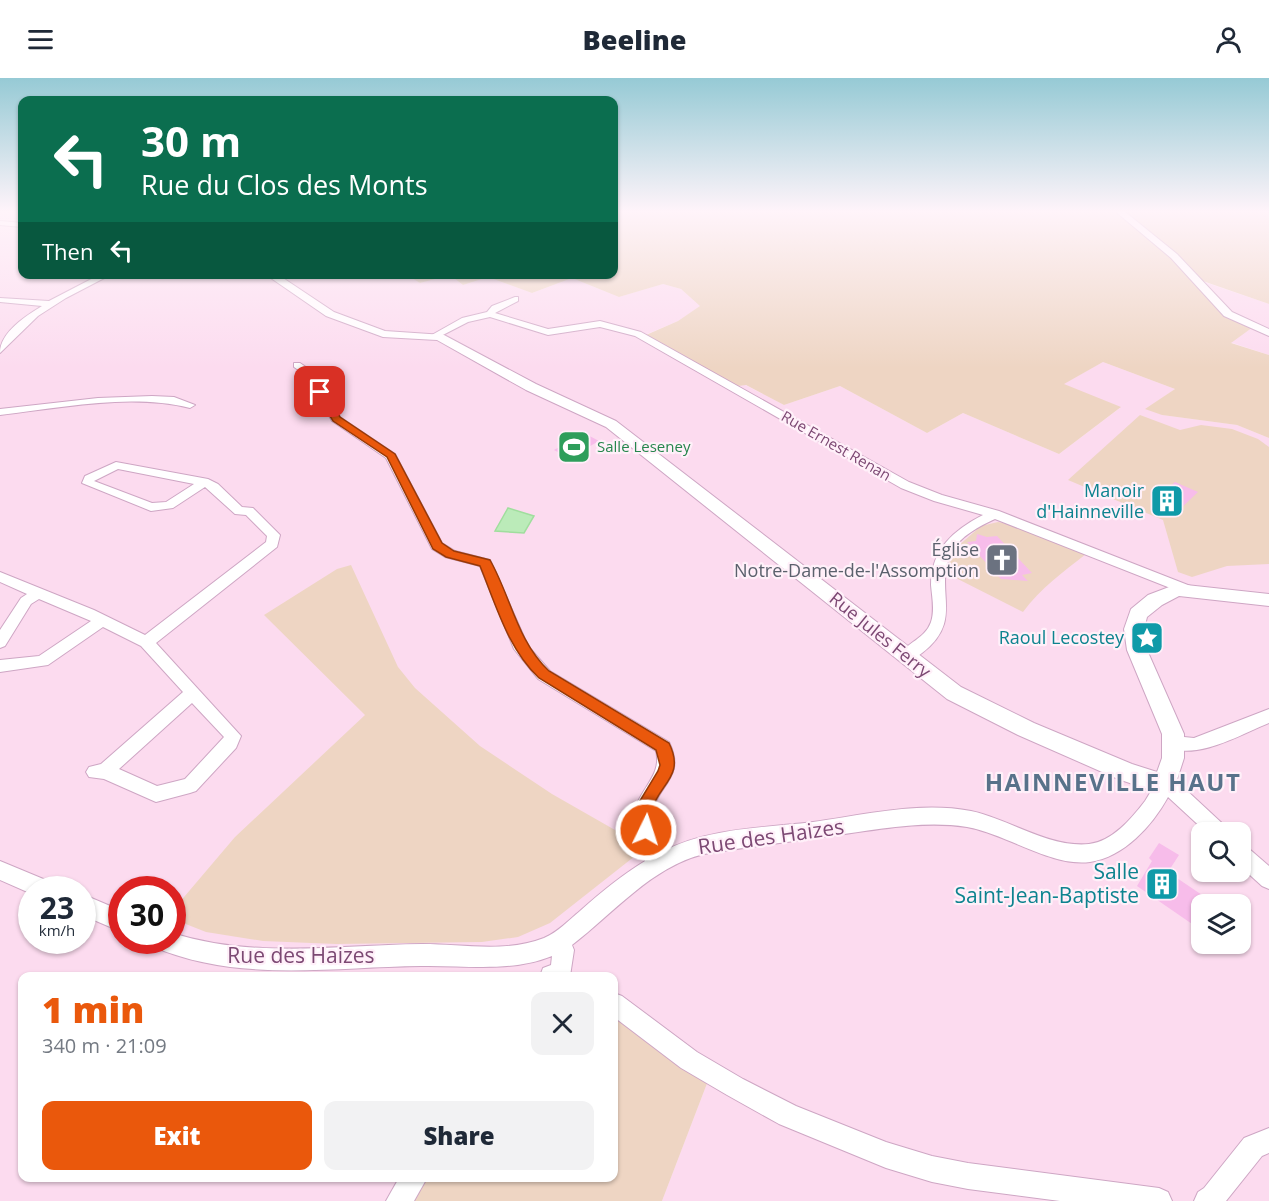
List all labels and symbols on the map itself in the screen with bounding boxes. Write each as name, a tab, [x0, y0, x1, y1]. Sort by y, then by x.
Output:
pin	[294, 366, 345, 417]
street label: Rue Ernest Renan	[778, 406, 895, 485]
sports icon: Salle Leseney	[556, 429, 592, 465]
place label: Salle Leseney	[597, 436, 691, 456]
place label: Manoir d'Hainneville	[1036, 478, 1145, 523]
building icon: Manoir d'Hainneville	[1149, 483, 1185, 519]
place label: Église Notre-Dame-de-l'Assomption	[734, 537, 979, 582]
church icon: Église Notre-Dame-de-l'Assomption	[984, 542, 1020, 578]
street label: Rue Jules Ferry	[825, 586, 937, 683]
place icon: Raoul Lecostey	[1129, 620, 1165, 656]
place label: Raoul Lecostey	[999, 625, 1125, 649]
district label: HAINNEVILLE HAUT	[985, 765, 1241, 798]
position arrow	[614, 798, 678, 862]
street label: Rue des Haizes	[696, 812, 846, 860]
place label: Salle Saint-Jean-Baptiste	[955, 857, 1139, 909]
building icon: Salle Saint-Jean-Baptiste	[1144, 866, 1180, 902]
speed limit sign: 30	[108, 876, 186, 954]
street label: Rue des Haizes	[227, 941, 375, 969]

